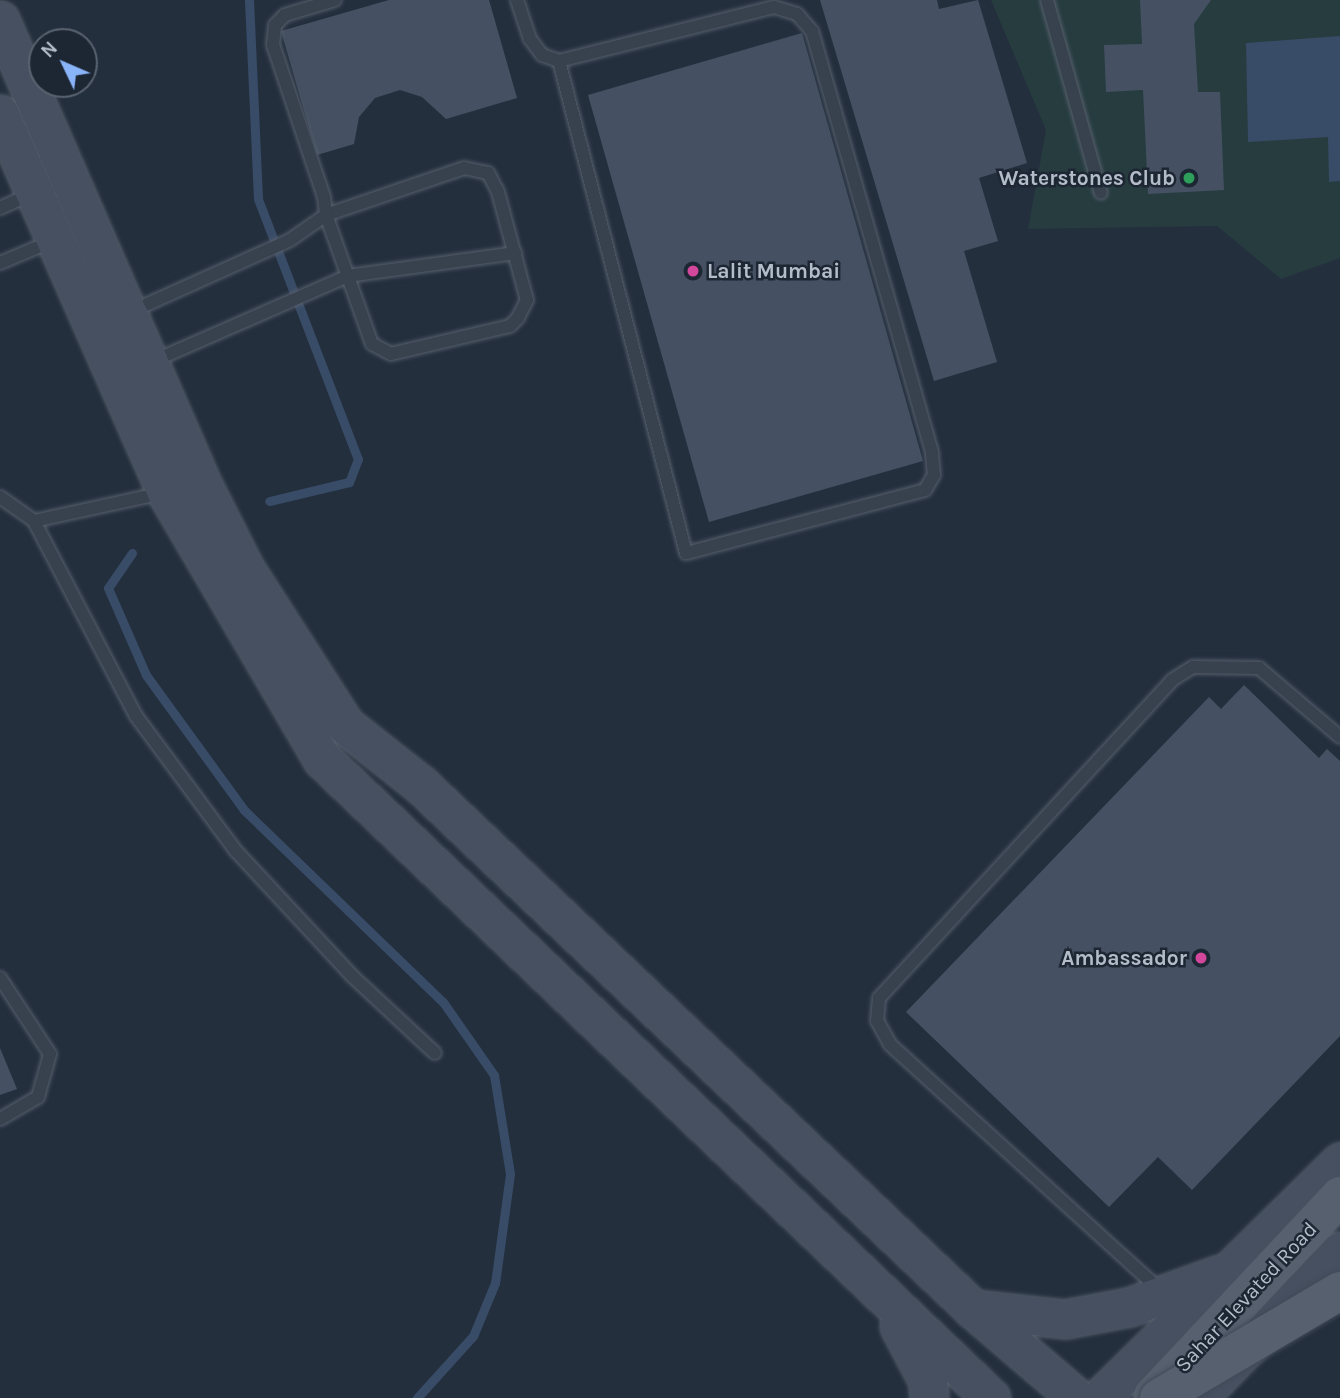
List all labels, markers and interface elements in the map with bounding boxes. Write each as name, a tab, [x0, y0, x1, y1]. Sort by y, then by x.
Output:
north arrow	[28, 28, 98, 98]
text: N	[37, 37, 62, 62]
place label: Waterstones Club	[998, 165, 1175, 191]
marker: Waterstones Club	[1181, 170, 1197, 186]
place label: Lalit Mumbai	[707, 258, 840, 284]
marker: Lalit Mumbai	[685, 263, 701, 279]
place label: Ambassador	[1061, 945, 1187, 971]
marker: Ambassador	[1193, 950, 1209, 966]
street label: Sahar Elevated Road	[1170, 1217, 1322, 1377]

